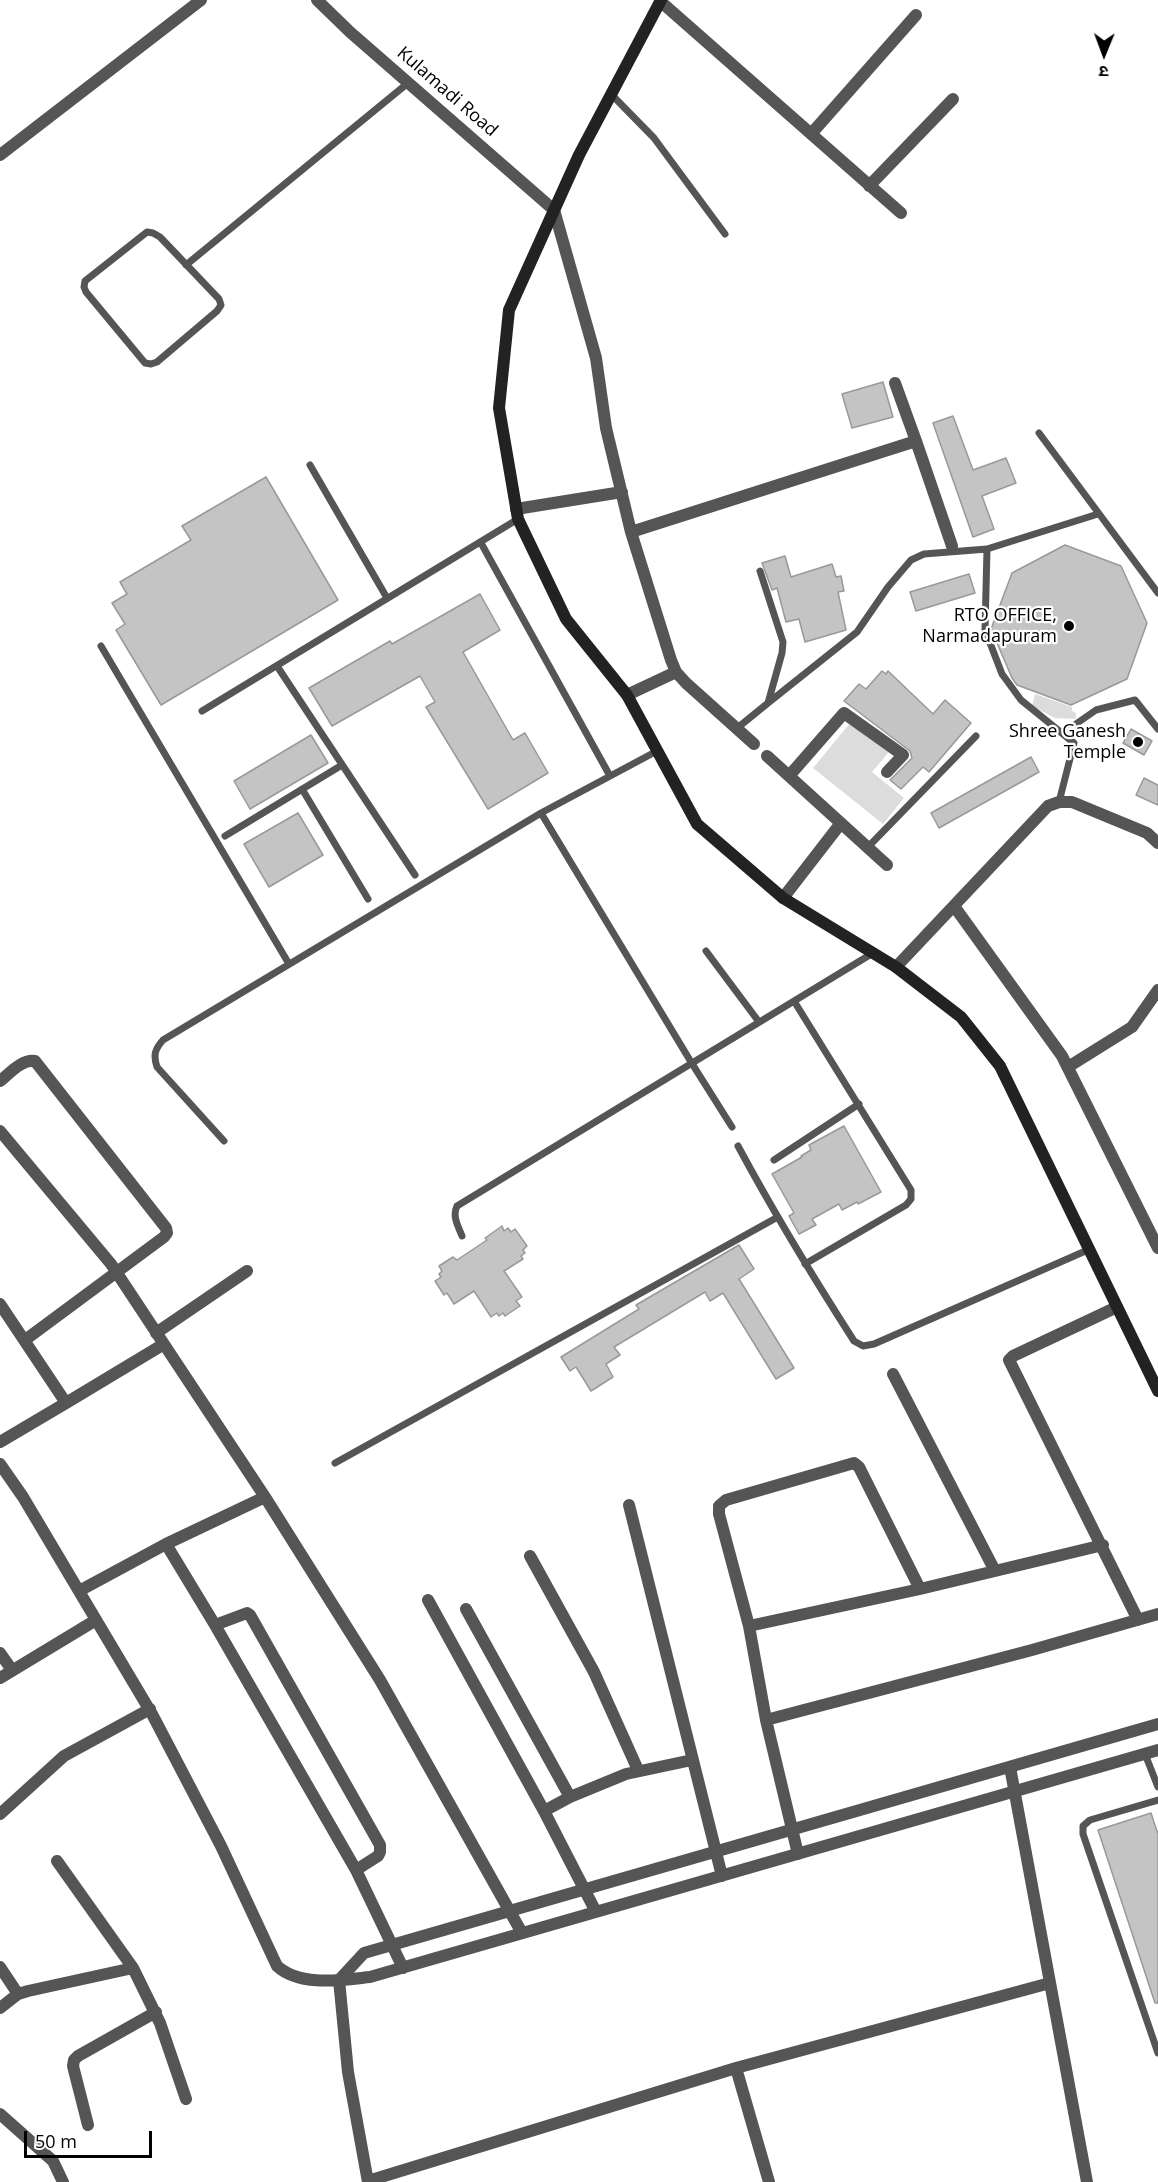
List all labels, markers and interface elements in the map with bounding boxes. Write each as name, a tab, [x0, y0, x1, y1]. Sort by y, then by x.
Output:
north arrow	[1074, 24, 1134, 84]
street label: Kulamadi Road	[392, 42, 502, 142]
text: उ	[1099, 61, 1109, 83]
place label: RTO OFFICE, Narmadapuram	[922, 605, 1057, 648]
marker: RTO OFFICE, Narmadapuram	[1062, 619, 1076, 633]
place label: Shree Ganesh Temple	[1009, 721, 1126, 764]
marker: Shree Ganesh Temple	[1131, 735, 1145, 749]
scale bar	[27, 2119, 154, 2157]
text: 50 m	[35, 2129, 77, 2153]

